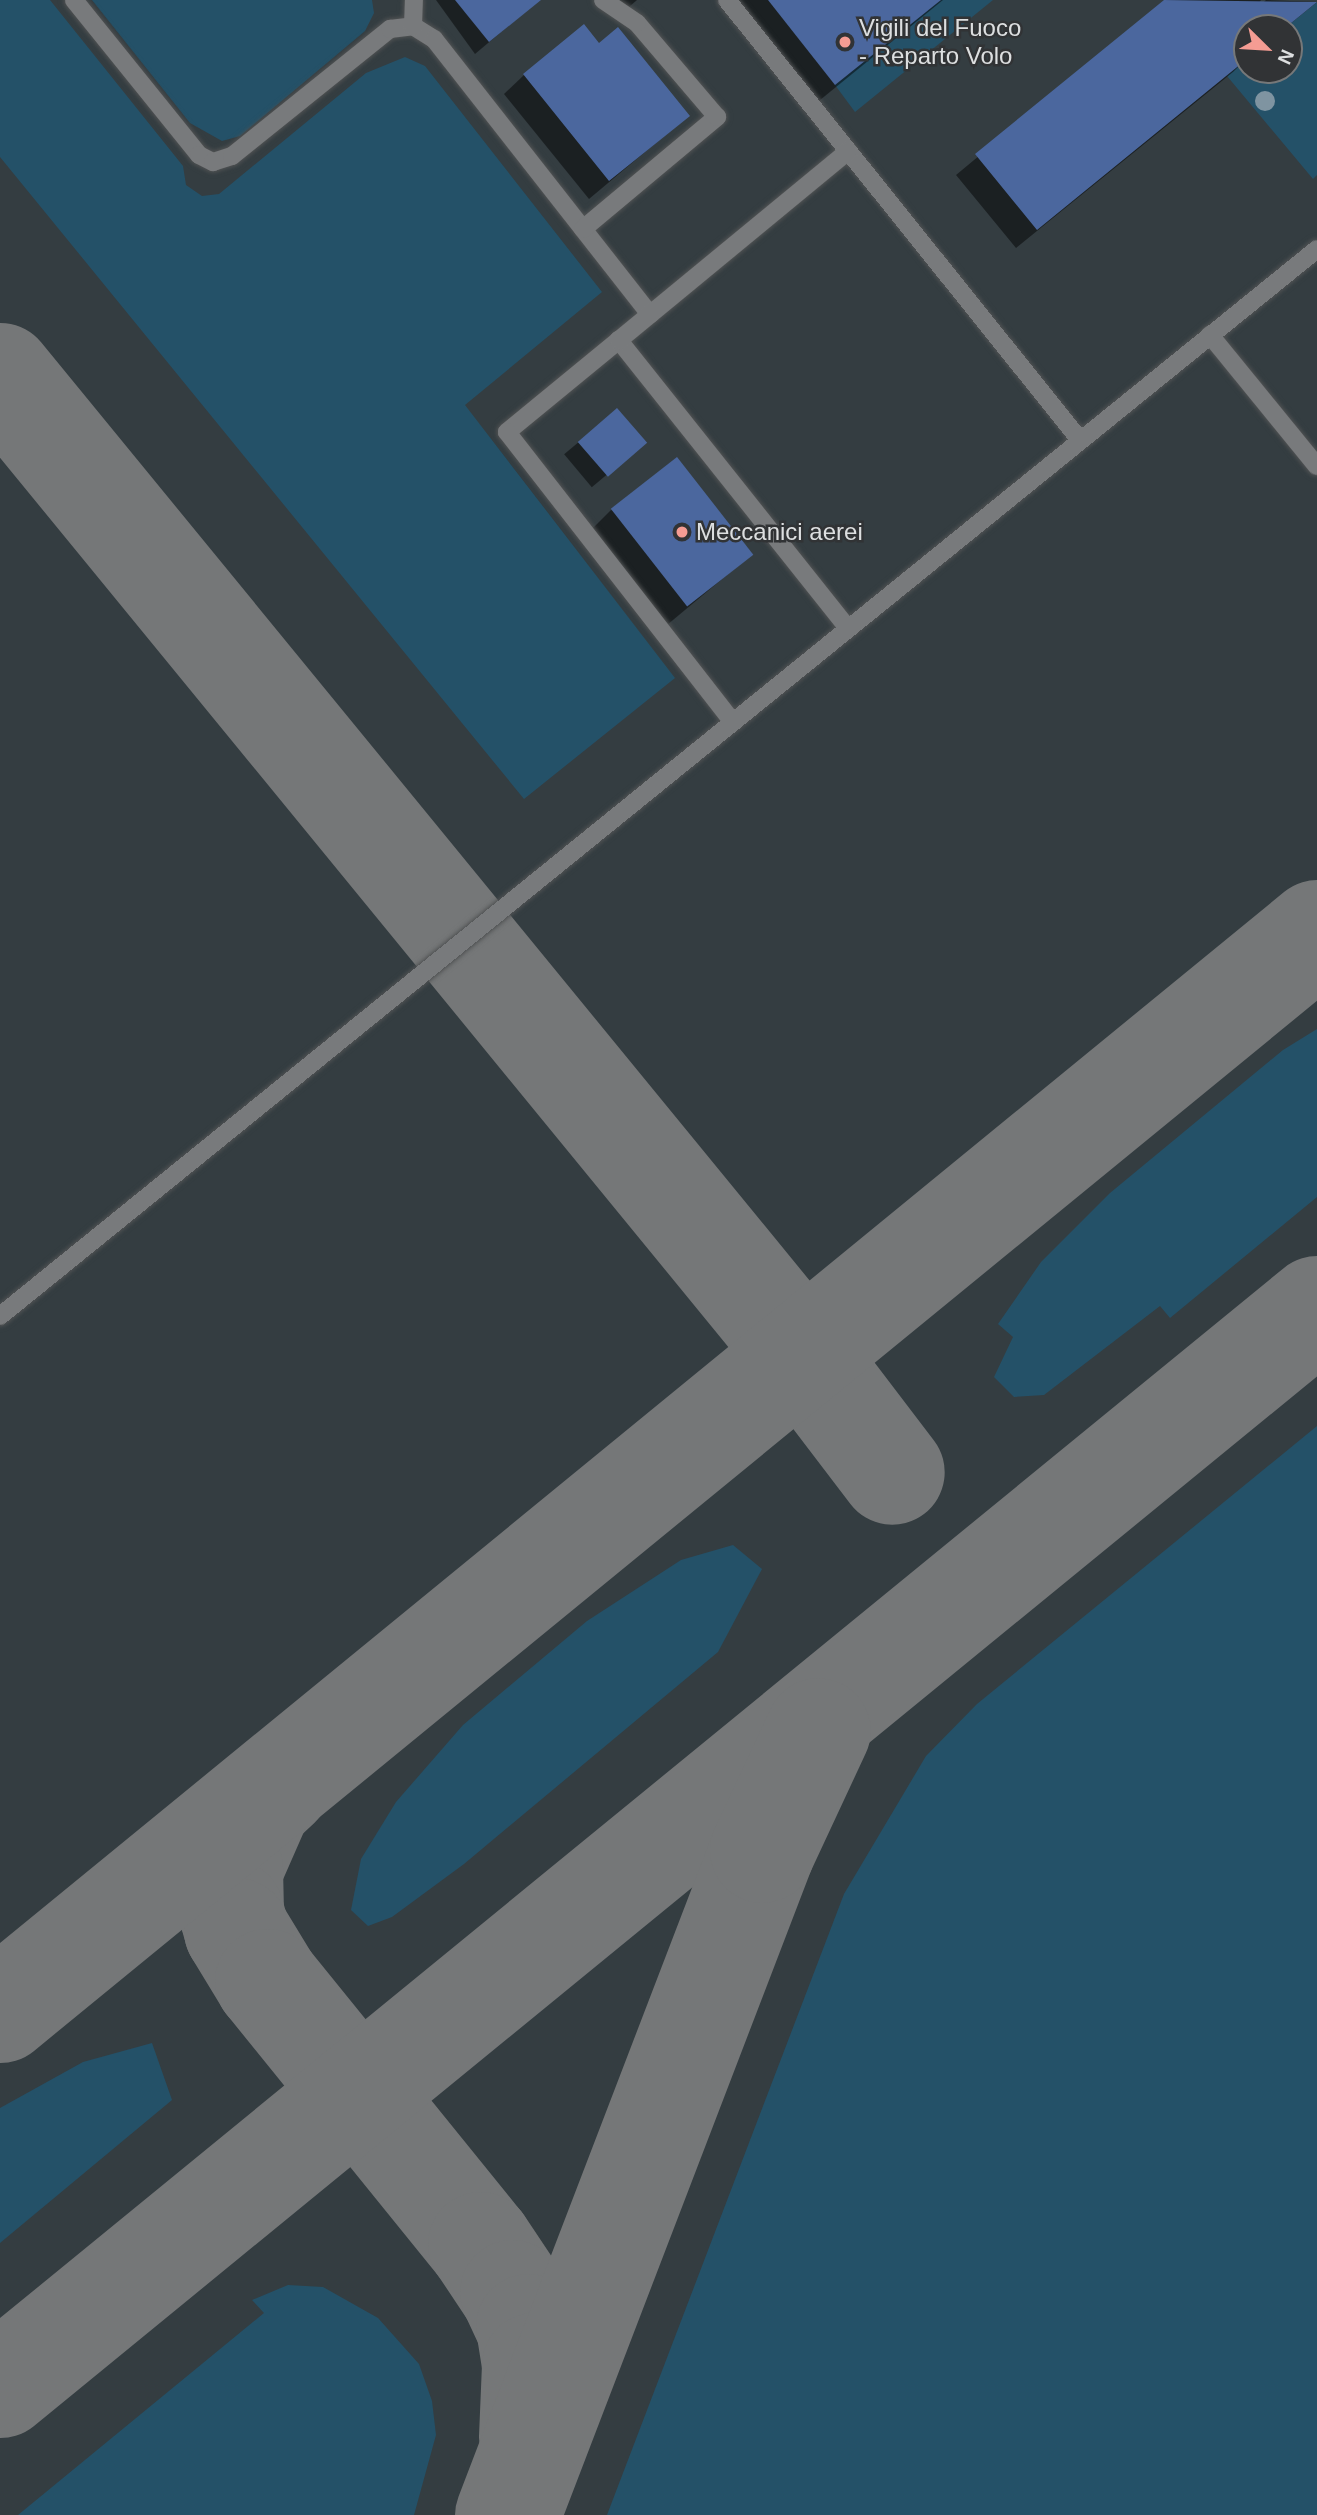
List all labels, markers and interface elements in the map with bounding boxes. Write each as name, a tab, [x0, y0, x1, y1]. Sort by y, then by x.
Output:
place label: Vigili del Fuoco - Reparto Volo	[859, 14, 1021, 70]
north arrow	[1233, 14, 1303, 84]
marker: Vigili del Fuoco - Reparto Volo	[837, 34, 853, 50]
text: N	[1273, 46, 1298, 67]
place label: Meccanici aerei	[696, 518, 863, 546]
marker: Meccanici aerei	[674, 524, 690, 540]

